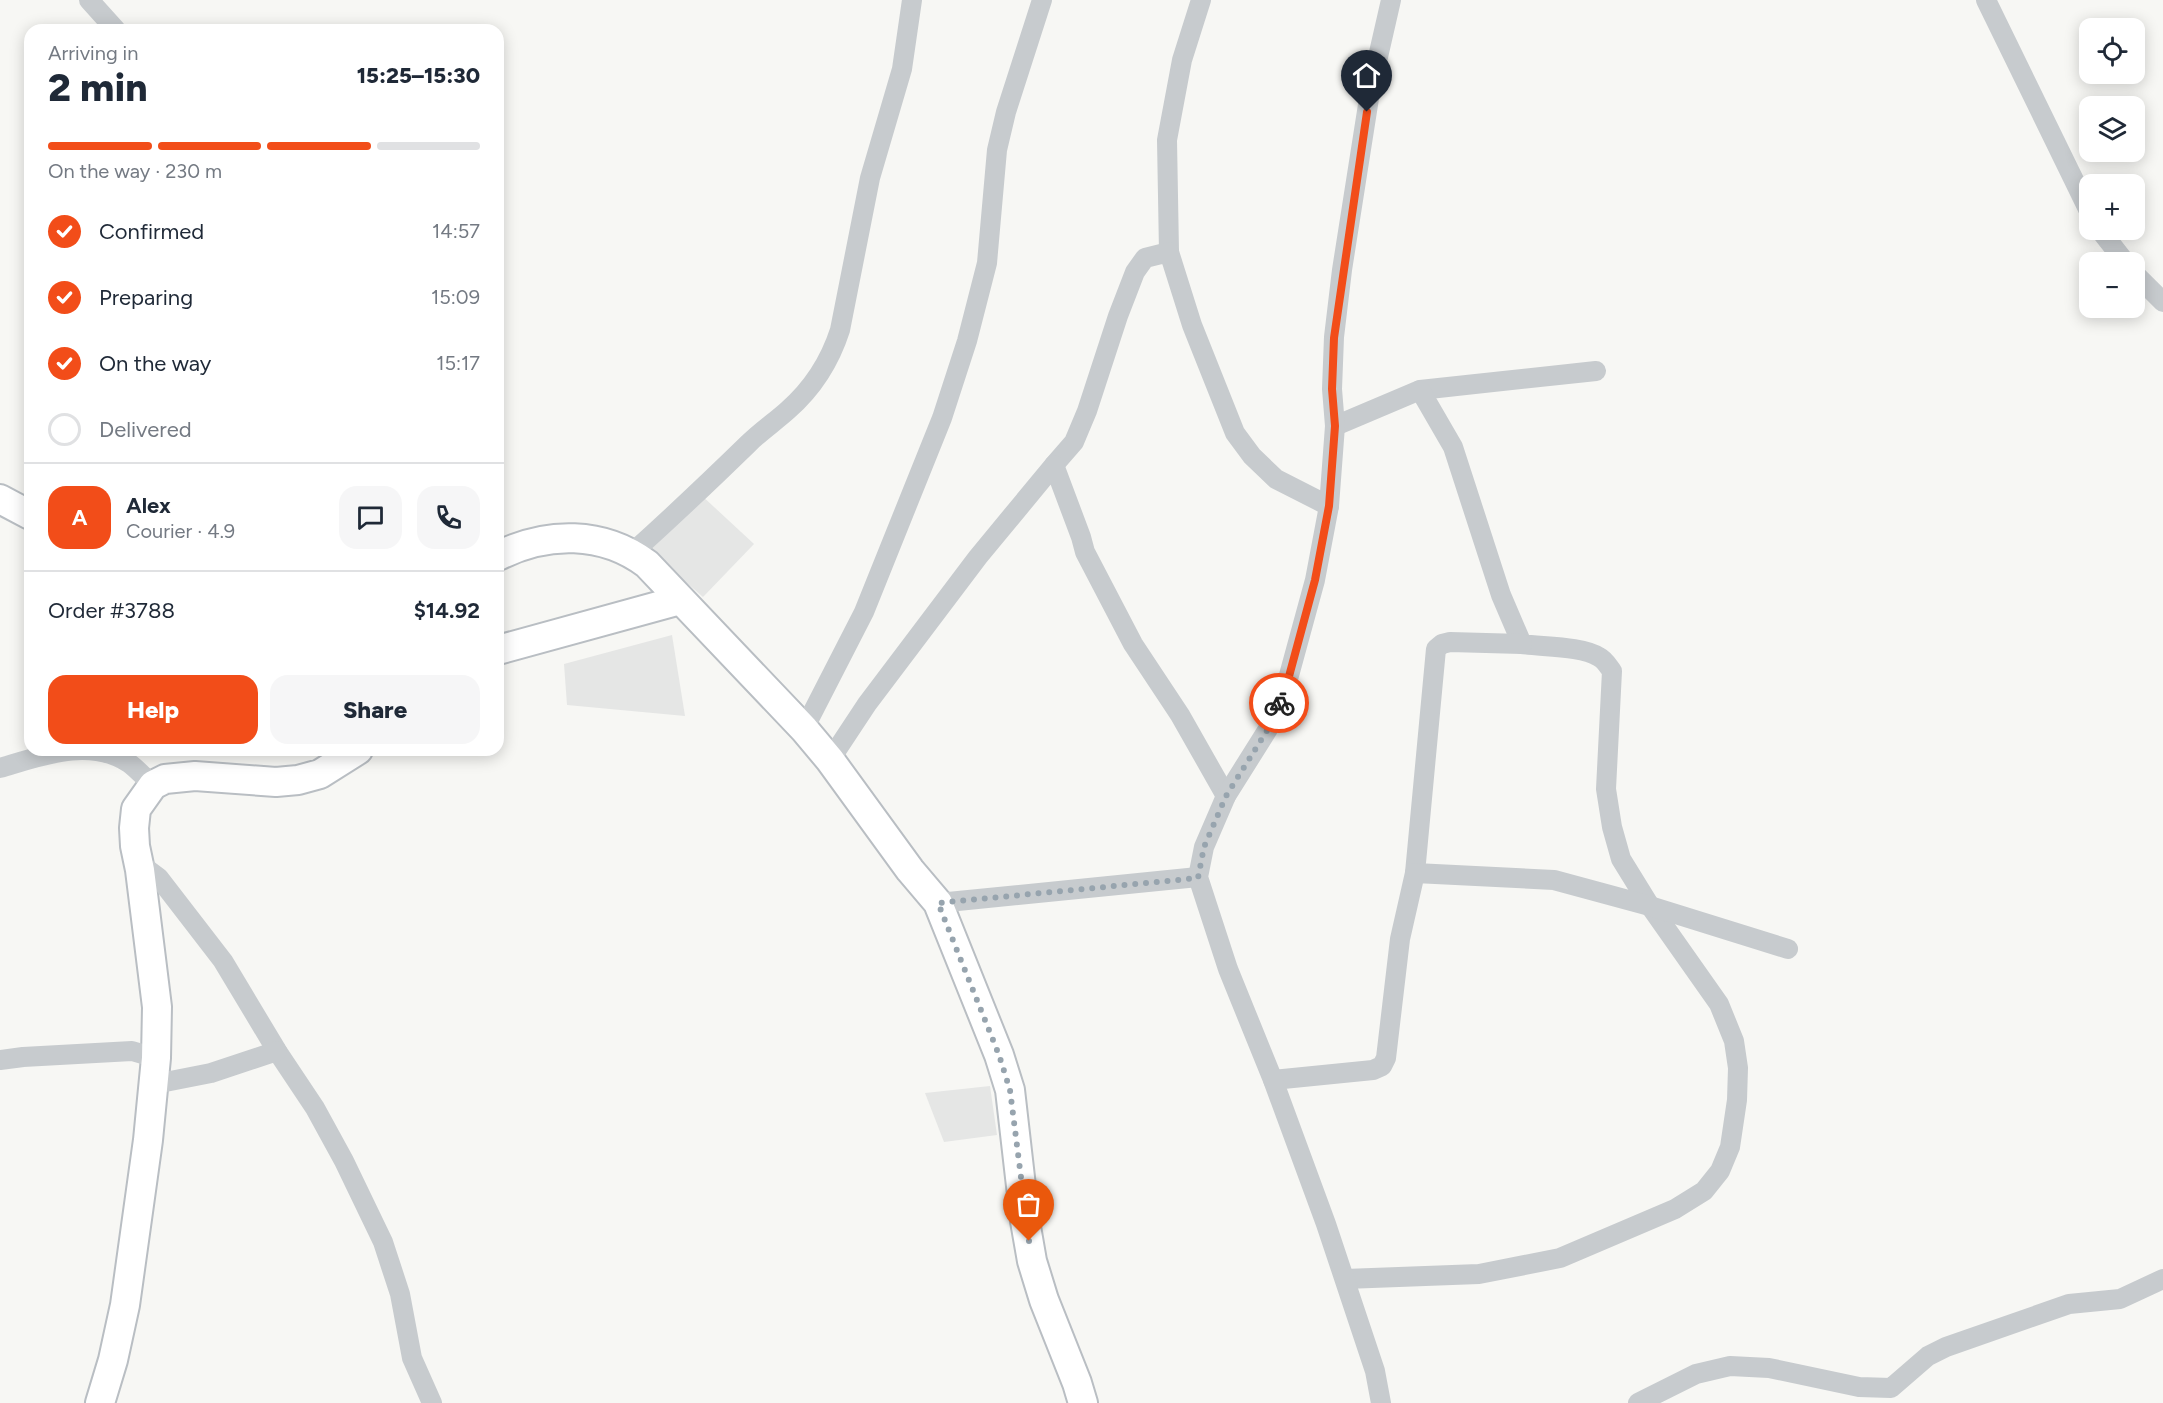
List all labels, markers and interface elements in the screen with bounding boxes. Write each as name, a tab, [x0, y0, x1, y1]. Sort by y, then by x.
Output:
map controls	[2079, 18, 2145, 318]
button: locate	[2079, 18, 2145, 84]
text: Arriving in	[48, 41, 138, 65]
pin	[1341, 50, 1392, 112]
icon: home	[1350, 59, 1383, 92]
text: 15:25–15:30	[357, 62, 480, 89]
text: 2 min	[48, 64, 148, 111]
button: layers	[2079, 96, 2145, 162]
text: On the way · 230 m	[48, 159, 222, 183]
button: +	[2079, 174, 2145, 240]
icon: check	[48, 215, 81, 248]
text: Confirmed	[99, 218, 204, 245]
text: 14:57	[432, 219, 480, 243]
button: −	[2079, 252, 2145, 318]
icon: check	[48, 281, 81, 314]
text: Preparing	[99, 284, 193, 311]
text: 15:09	[431, 285, 480, 309]
icon: check	[48, 347, 81, 380]
text: On the way	[99, 350, 211, 377]
text: 15:17	[436, 351, 480, 375]
text: Delivered	[99, 416, 192, 443]
button: chat	[339, 486, 402, 549]
button: phone	[417, 486, 480, 549]
text: Alex	[126, 492, 171, 519]
text: A	[72, 504, 87, 531]
text: Courier · 4.9	[126, 519, 235, 543]
text: Order #3788	[48, 597, 175, 624]
text: $14.92	[414, 597, 480, 624]
courier	[1249, 673, 1309, 733]
button: Help	[48, 675, 258, 744]
button: Share	[270, 675, 480, 744]
icon: bike	[1263, 687, 1296, 720]
pin	[1003, 1179, 1054, 1241]
icon: bag	[1012, 1188, 1045, 1221]

